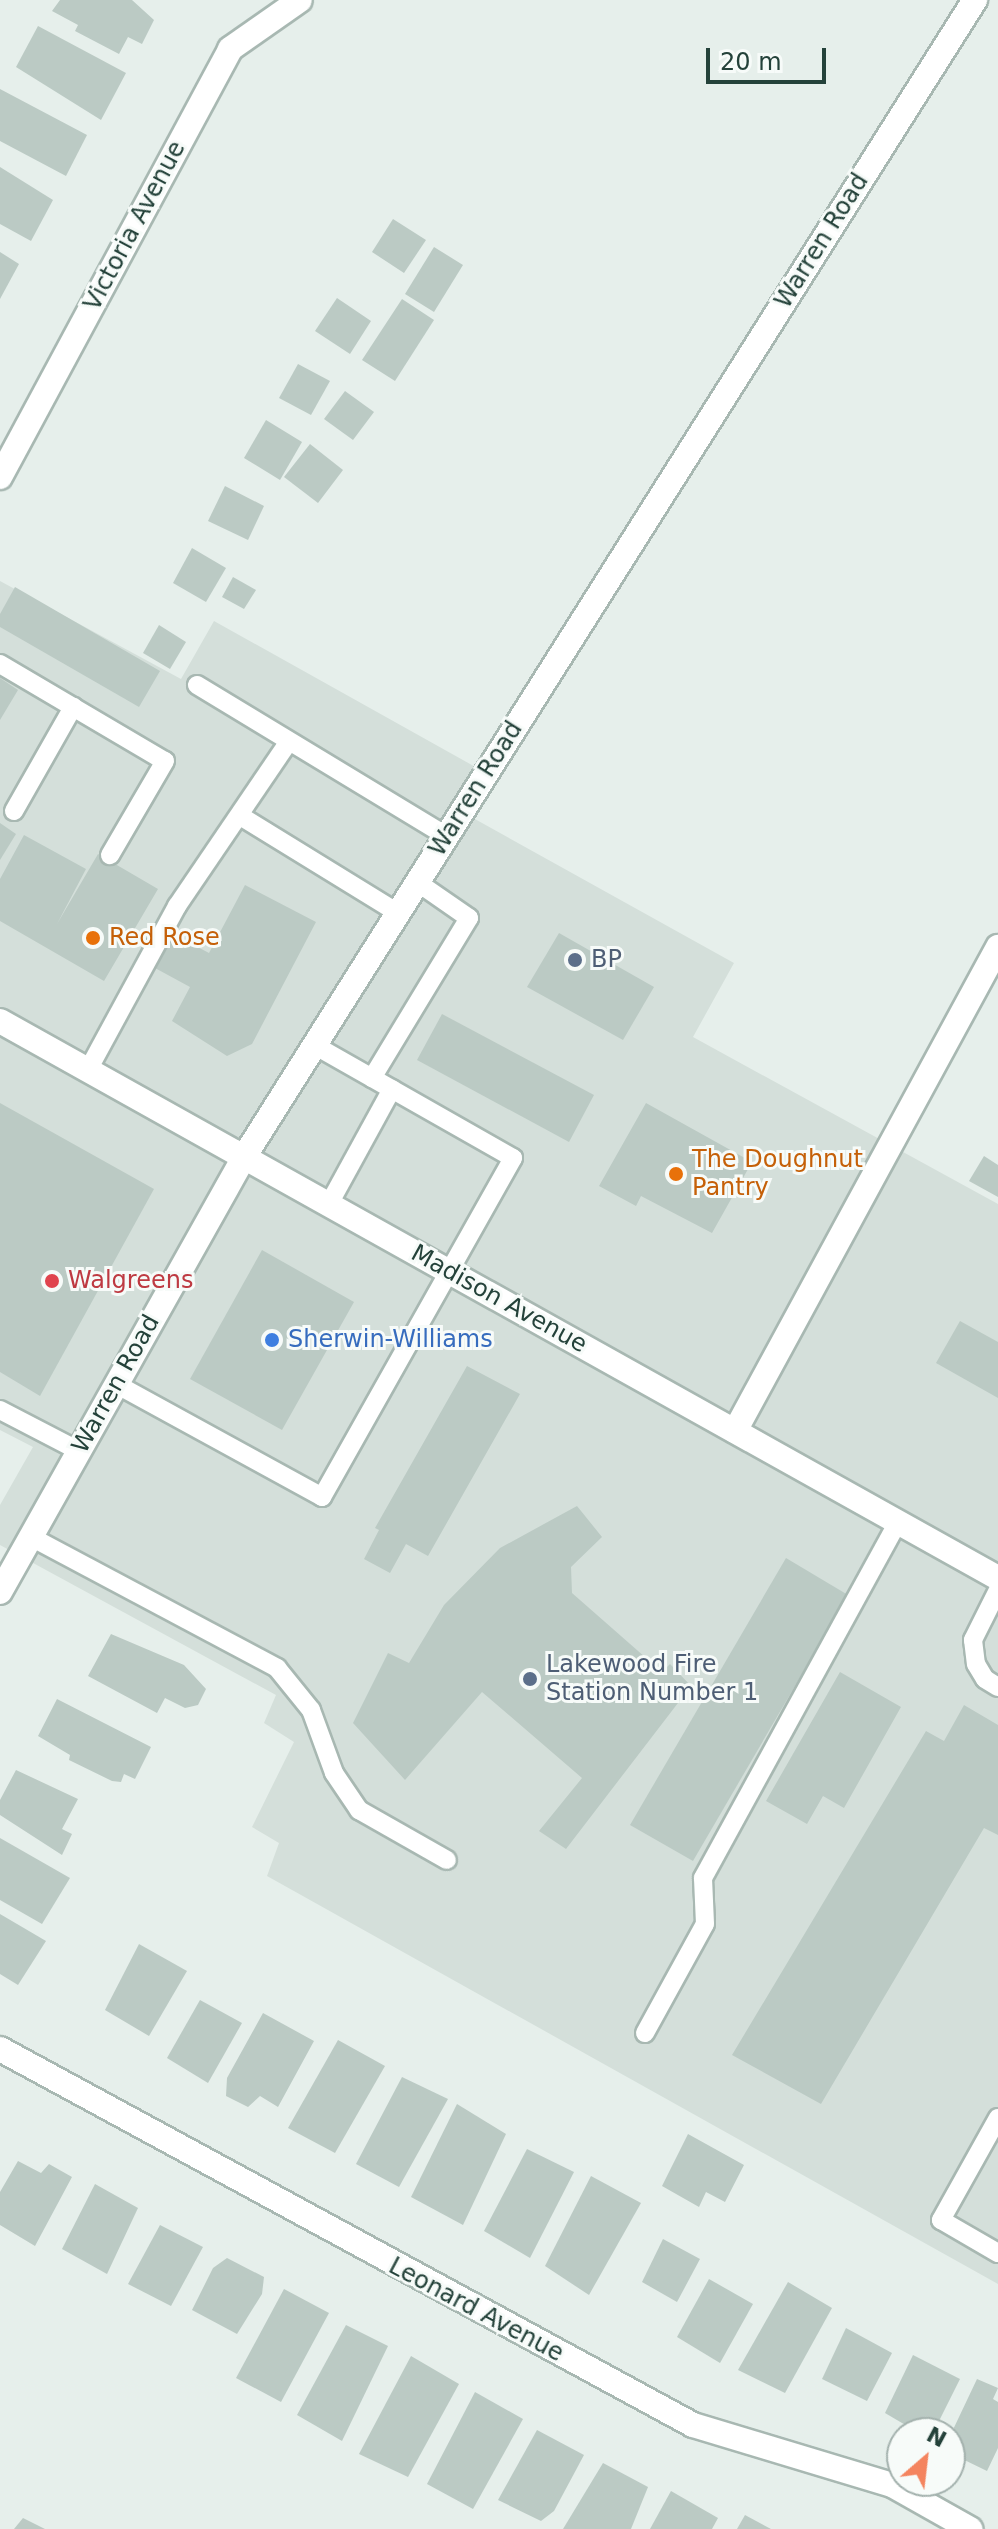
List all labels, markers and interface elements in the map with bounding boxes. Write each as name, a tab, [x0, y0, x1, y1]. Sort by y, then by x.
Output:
scale bar	[710, 32, 830, 82]
text: 20 m	[720, 48, 782, 76]
street label: Victoria Avenue	[78, 136, 192, 316]
street label: Warren Road	[769, 168, 875, 314]
street label: Warren Road	[423, 716, 529, 862]
place label: Red Rose	[109, 924, 220, 952]
marker: Red Rose	[84, 929, 102, 947]
place label: BP	[591, 946, 622, 974]
marker: BP	[566, 951, 584, 969]
place label: The Doughnut Pantry	[692, 1146, 863, 1202]
marker: The Doughnut Pantry	[667, 1165, 685, 1183]
street label: Madison Avenue	[406, 1239, 592, 1359]
place label: Walgreens	[68, 1267, 193, 1295]
marker: Walgreens	[43, 1272, 61, 1290]
street label: Warren Road	[66, 1310, 166, 1458]
place label: Sherwin-Williams	[288, 1326, 493, 1354]
marker: Sherwin-Williams	[263, 1331, 281, 1349]
place label: Lakewood Fire Station Number 1	[546, 1651, 758, 1707]
marker: Lakewood Fire Station Number 1	[521, 1670, 539, 1688]
street label: Leonard Avenue	[384, 2252, 568, 2368]
north arrow	[886, 2417, 966, 2497]
text: N	[923, 2422, 951, 2452]

